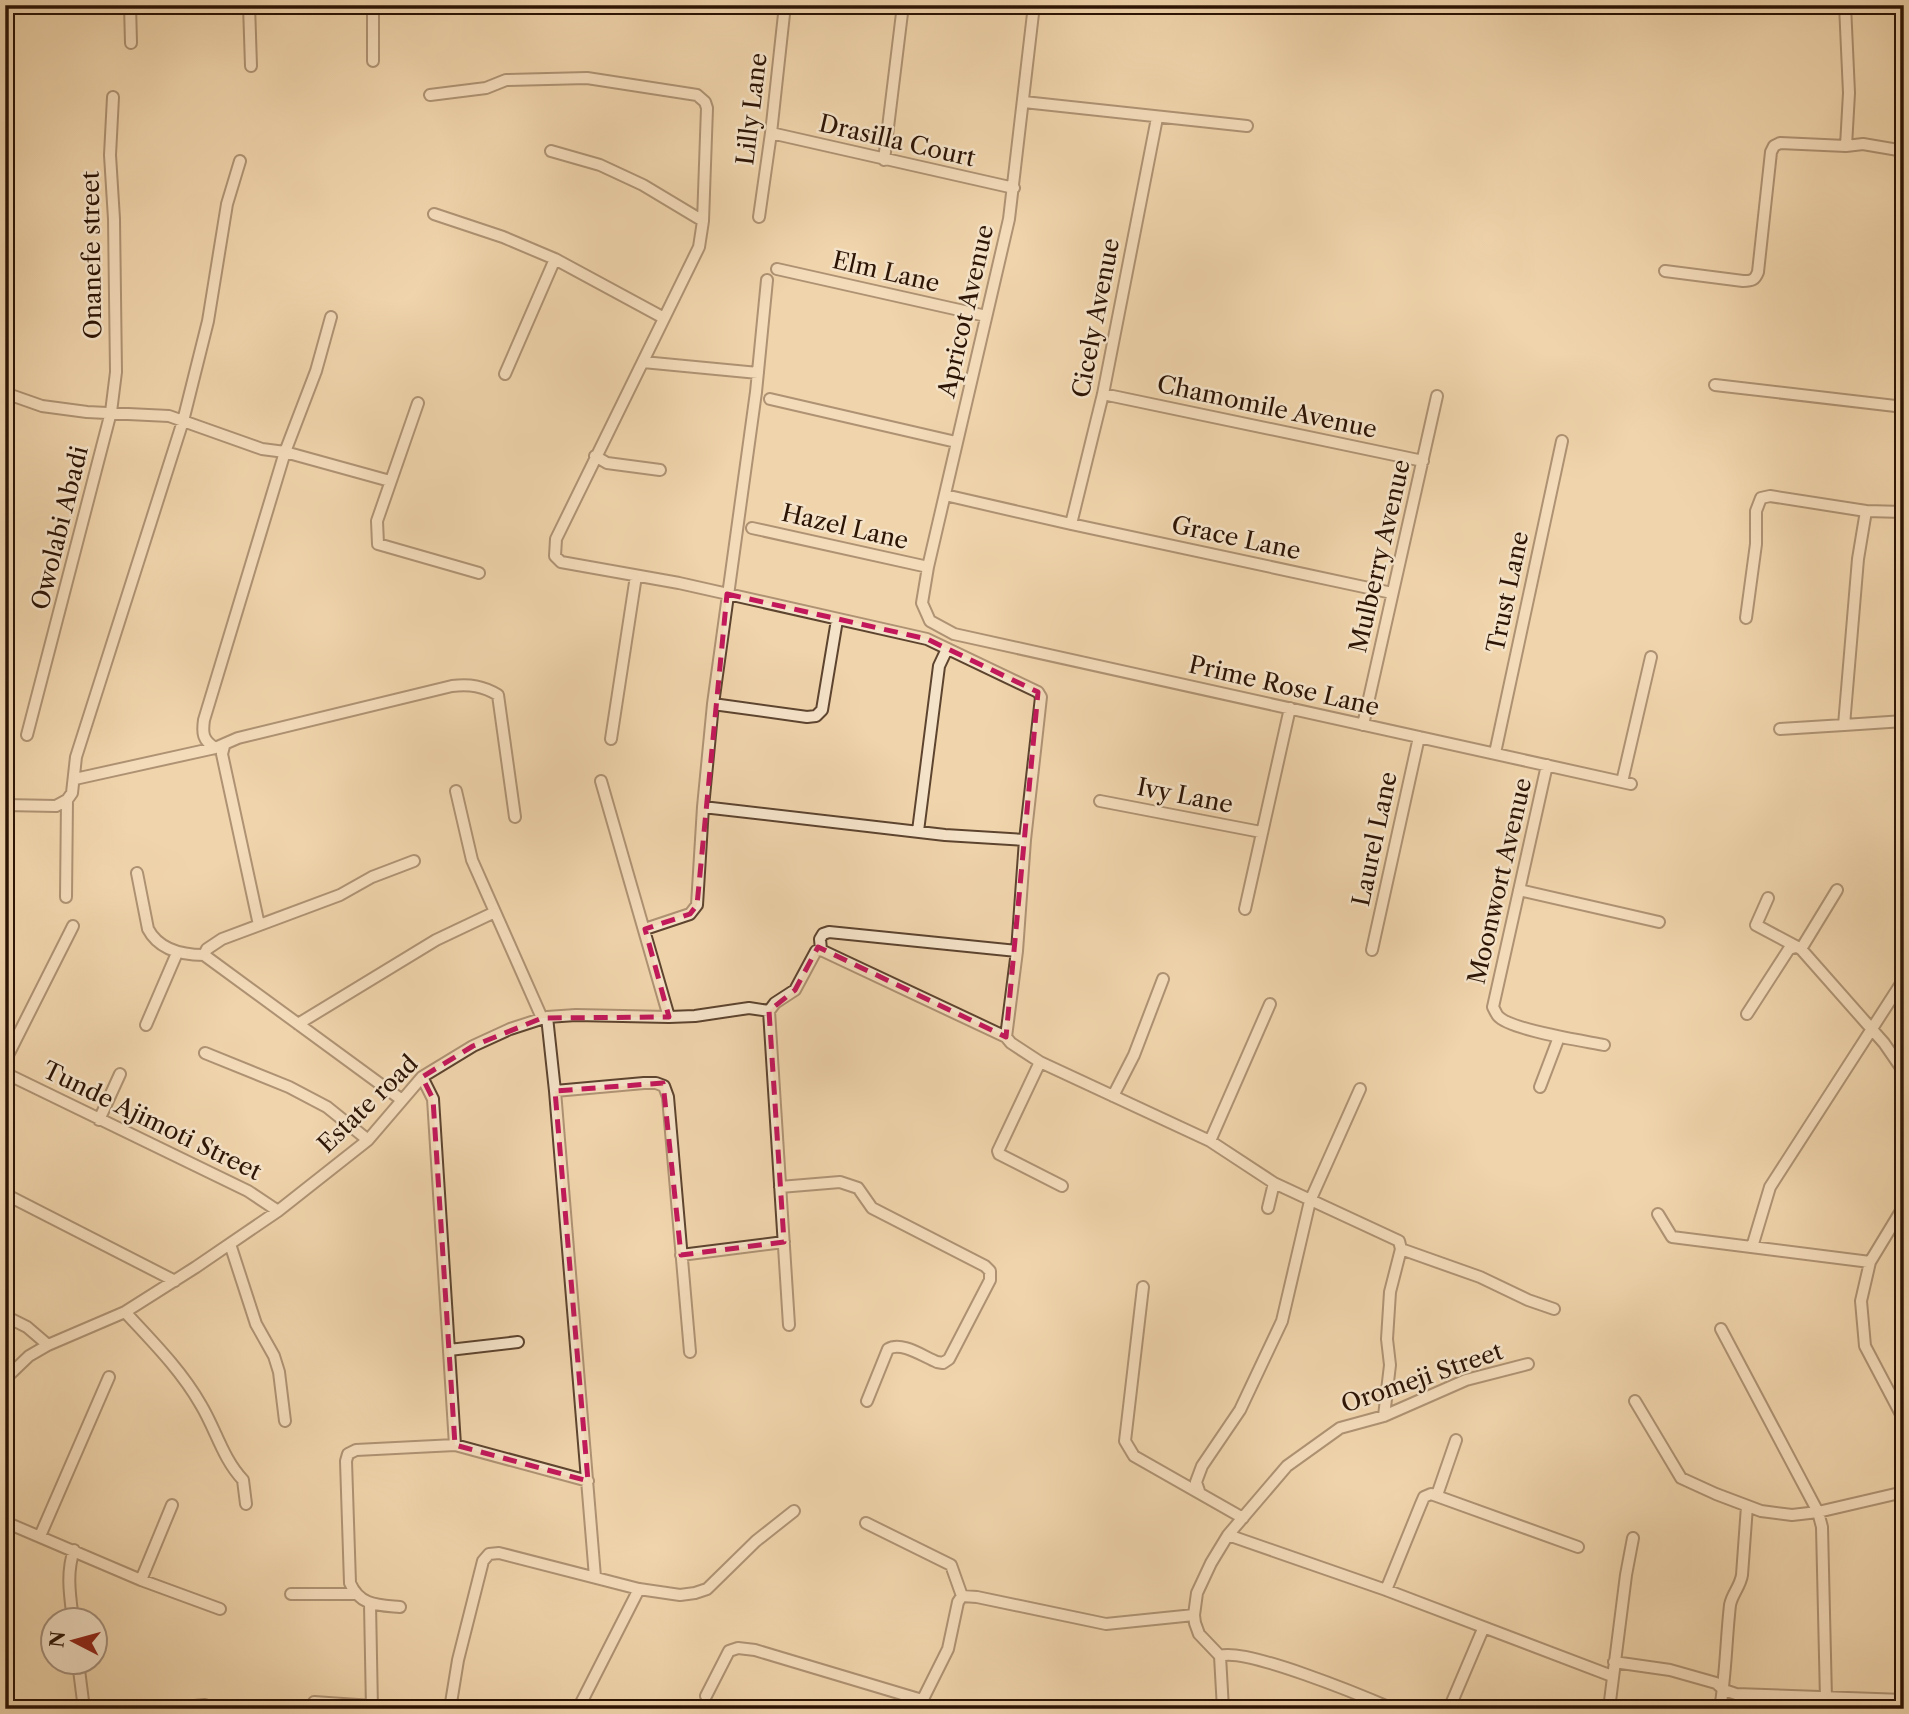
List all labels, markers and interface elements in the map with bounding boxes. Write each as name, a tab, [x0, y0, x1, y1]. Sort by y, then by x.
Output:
street label: Lilly Lane	[730, 51, 773, 167]
street label: Drasilla Court	[816, 108, 979, 173]
street label: Onanefe street	[76, 170, 107, 339]
street label: Apricot Avenue	[931, 222, 999, 401]
street label: Cicely Avenue	[1066, 236, 1125, 400]
street label: Elm Lane	[830, 245, 943, 298]
street label: Chamomile Avenue	[1154, 369, 1380, 444]
street label: Owolabi Abadi	[25, 443, 94, 613]
street label: Mulberry Avenue	[1343, 457, 1416, 655]
street label: Hazel Lane	[779, 498, 911, 555]
street label: Grace Lane	[1169, 510, 1303, 565]
street label: Trust Lane	[1480, 529, 1535, 655]
street label: Prime Rose Lane	[1186, 649, 1382, 722]
street label: Laurel Lane	[1346, 769, 1403, 909]
street label: Ivy Lane	[1135, 772, 1236, 819]
street label: Moonwort Avenue	[1462, 775, 1537, 987]
street label: Estate road	[311, 1048, 424, 1159]
street label: Tunde Ajimoti Street	[38, 1055, 267, 1186]
street label: Oromeji Street	[1337, 1336, 1507, 1419]
north arrow	[38, 1606, 108, 1676]
text: N	[45, 1630, 70, 1649]

